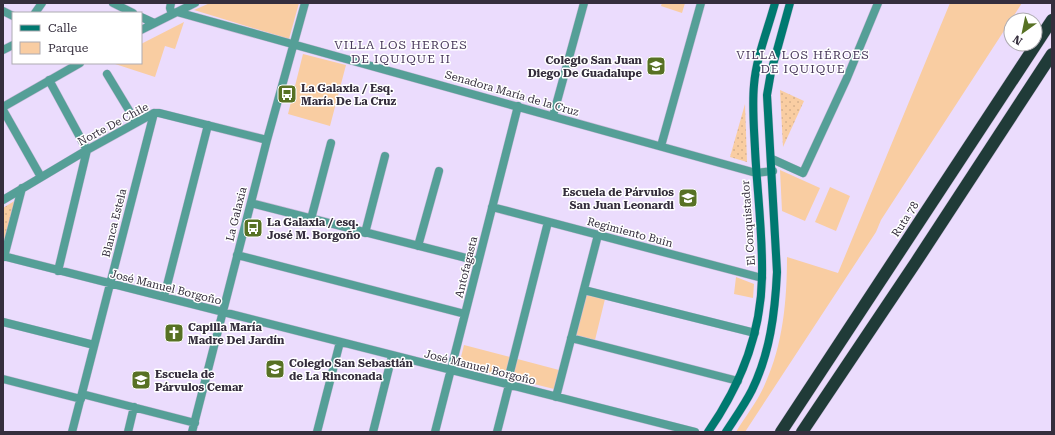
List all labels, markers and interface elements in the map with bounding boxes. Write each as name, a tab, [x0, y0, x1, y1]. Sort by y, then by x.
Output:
legend	[12, 12, 142, 64]
north arrow	[1003, 12, 1043, 52]
text: Calle	[48, 21, 78, 35]
text: N	[1010, 32, 1025, 48]
district label: VILLA LOS HEROES DE IQUIQUE II	[334, 38, 468, 66]
text: Parque	[48, 41, 89, 55]
district label: VILLA LOS HÉROES DE IQUIQUE	[736, 48, 870, 76]
place label: Colegio San Juan Diego De Guadalupe	[528, 54, 643, 80]
school or university icon: Colegio San Juan Diego De Guadalupe	[645, 55, 667, 77]
street label: Senadora María de la Cruz	[443, 68, 580, 119]
place label: La Galaxia / Esq. María De La Cruz	[301, 82, 397, 108]
bus stop icon: La Galaxia / Esq. María De La Cruz	[276, 83, 298, 105]
street label: Norte De Chile	[76, 100, 151, 149]
street label: El Conquistador	[739, 179, 758, 266]
street label: La Galaxia	[223, 186, 250, 243]
place label: Escuela de Párvulos San Juan Leonardi	[562, 186, 674, 212]
street label: Blanca Estela	[100, 187, 129, 259]
school or university icon: Escuela de Párvulos San Juan Leonardi	[677, 187, 699, 209]
street label: Ruta 78	[889, 199, 922, 239]
street label: Regimiento Buin	[586, 215, 674, 250]
place label: La Galaxia / esq. José M. Borgoño	[267, 216, 360, 242]
bus stop icon: La Galaxia / esq. José M. Borgoño	[242, 217, 264, 239]
street label: Antofagasta	[453, 235, 480, 299]
street label: José Manuel Borgoño	[109, 267, 223, 308]
place label: Capilla María Madre Del Jardín	[188, 321, 285, 347]
church icon: Capilla María Madre Del Jardín	[163, 322, 185, 344]
street label: José Manuel Borgoño	[423, 347, 537, 388]
place label: Colegio San Sebastián de La Rinconada	[289, 357, 414, 383]
school or university icon: Colegio San Sebastián de La Rinconada	[264, 358, 286, 380]
place label: Escuela de Párvulos Cemar	[155, 368, 243, 394]
school or university icon: Escuela de Párvulos Cemar	[130, 369, 152, 391]

